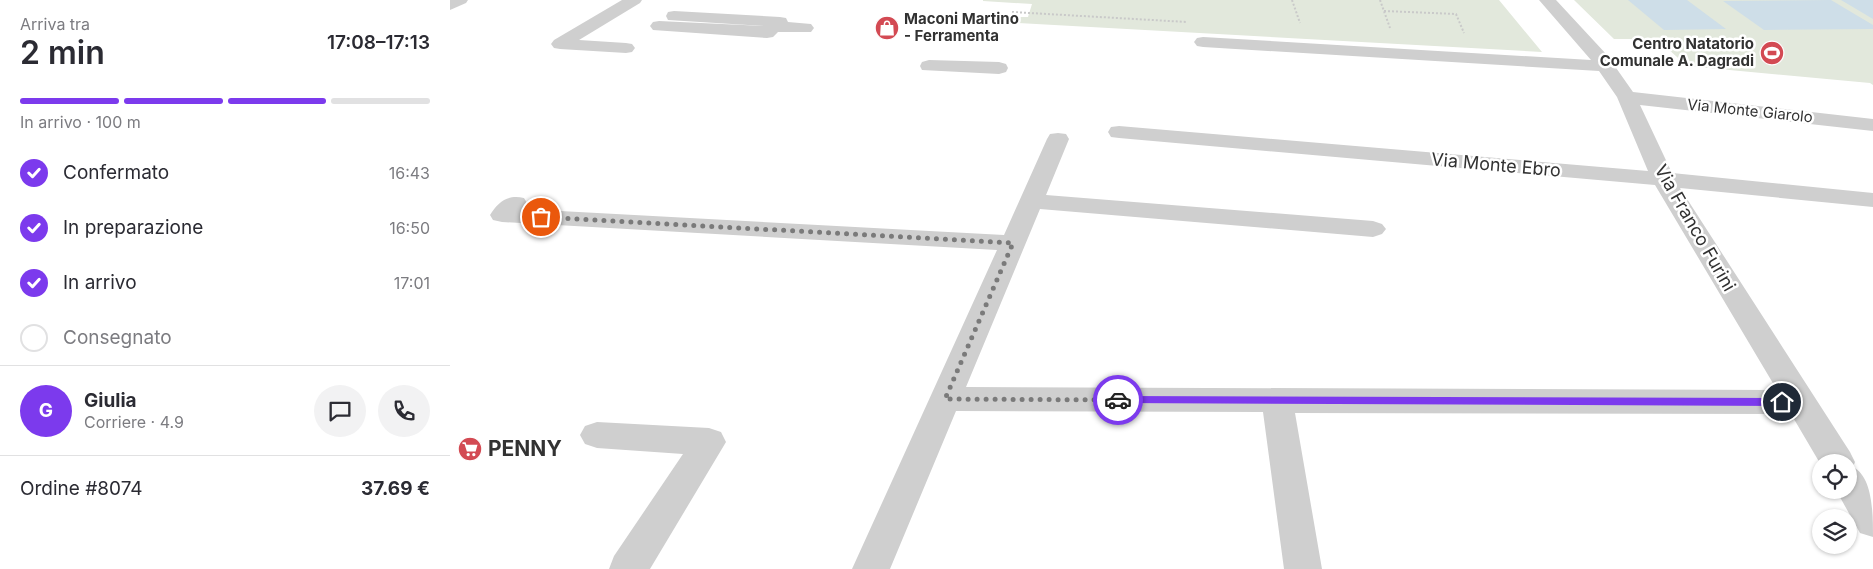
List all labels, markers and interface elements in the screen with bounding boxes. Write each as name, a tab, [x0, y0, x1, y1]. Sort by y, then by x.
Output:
place label: Maconi Martino - Ferramenta	[904, 9, 1019, 45]
text: Arriva tra	[20, 14, 90, 34]
shop icon: Maconi Martino - Ferramenta	[874, 15, 900, 41]
text: 17:08–17:13	[327, 31, 430, 54]
text: 2 min	[20, 33, 105, 72]
place label: Centro Natatorio Comunale A. Dagradi	[1600, 34, 1754, 70]
sports icon: Centro Natatorio Comunale A. Dagradi	[1759, 40, 1785, 66]
street label: Via Monte Giarolo	[1686, 94, 1814, 127]
text: In arrivo · 100 m	[20, 112, 141, 132]
street label: Via Monte Ebro	[1430, 148, 1562, 181]
icon: check	[20, 159, 48, 187]
text: Confermato	[63, 161, 169, 184]
street label: Via Franco Furini	[1651, 161, 1740, 295]
text: 16:43	[389, 163, 430, 183]
pin	[520, 196, 562, 238]
icon: bag	[527, 203, 555, 231]
icon: check	[20, 214, 48, 242]
text: In preparazione	[63, 216, 203, 239]
text: 16:50	[389, 218, 430, 238]
icon: check	[20, 269, 48, 297]
text: In arrivo	[63, 271, 137, 294]
text: 17:01	[394, 273, 430, 293]
text: Consegnato	[63, 326, 172, 349]
courier	[1093, 375, 1143, 425]
pin	[1761, 381, 1803, 423]
button: chat	[314, 385, 366, 437]
button: phone	[378, 385, 430, 437]
icon: car	[1104, 386, 1132, 414]
icon: home	[1768, 388, 1796, 416]
text: Giulia	[84, 389, 137, 412]
text: G	[39, 399, 53, 422]
text: Corriere · 4.9	[84, 412, 184, 432]
supermarket icon: PENNY	[457, 436, 483, 462]
place label: PENNY	[488, 436, 562, 461]
map controls	[1812, 454, 1857, 554]
button: locate	[1812, 454, 1857, 499]
text: Ordine #8074	[20, 477, 143, 500]
text: 37.69 €	[361, 477, 430, 500]
button: layers	[1812, 509, 1857, 554]

